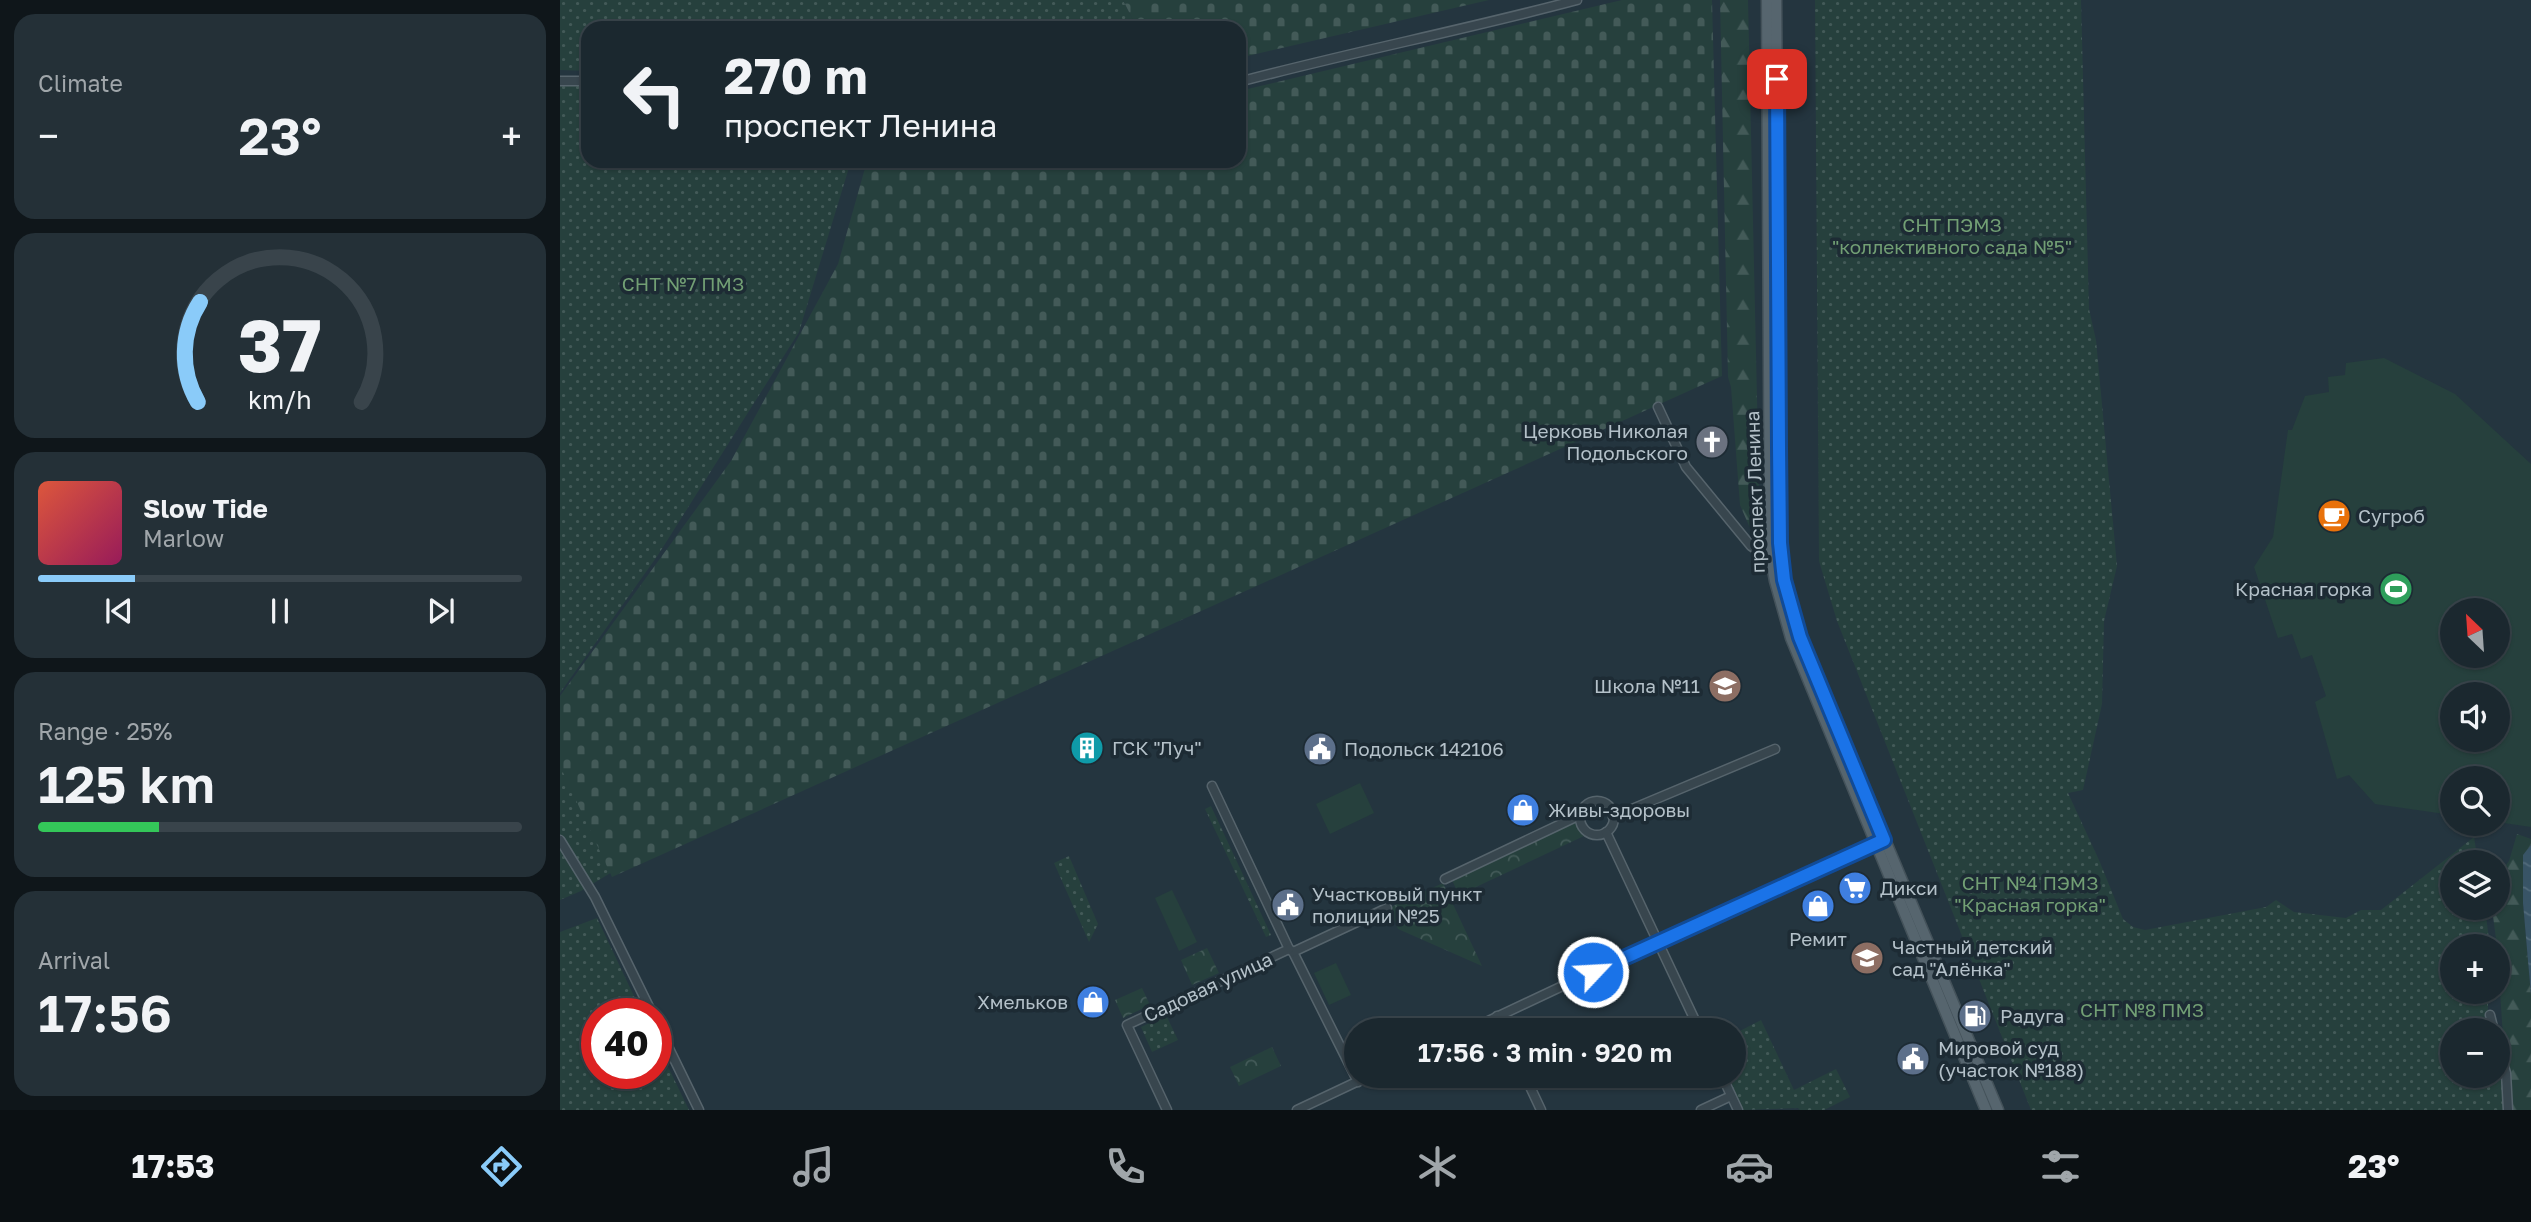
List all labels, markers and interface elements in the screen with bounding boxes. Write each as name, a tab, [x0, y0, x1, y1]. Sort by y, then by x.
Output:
text: 270 m	[724, 46, 868, 105]
icon: left	[609, 49, 700, 140]
pin	[1747, 49, 1807, 109]
icon: arrive	[1758, 60, 1796, 98]
text: Climate	[38, 69, 123, 97]
text: 23°	[239, 104, 321, 166]
text: проспект Ленина	[724, 106, 997, 144]
text: −	[38, 113, 59, 158]
text: +	[501, 113, 522, 158]
park label: СНТ ПЭМЗ "коллективного сада №5"	[1832, 213, 2072, 258]
park label: СНТ №7 ПМЗ	[622, 272, 744, 295]
text: 37	[238, 301, 322, 388]
text: km/h	[248, 384, 312, 415]
street label: проспект Ленина	[1740, 410, 1769, 574]
place label: Церковь Николая Подольского	[1523, 419, 1688, 464]
church icon: Церковь Николая Подольского	[1693, 423, 1731, 461]
text: Slow Tide	[143, 493, 268, 524]
cafe icon: Сугроб	[2315, 497, 2353, 535]
place label: Сугроб	[2358, 504, 2425, 527]
text: Marlow	[143, 524, 224, 552]
sports icon: Красная горка	[2377, 570, 2415, 608]
place label: Красная горка	[2235, 577, 2372, 600]
icon: previous	[100, 592, 138, 630]
icon: pause	[261, 592, 299, 630]
icon: next	[422, 592, 460, 630]
north arrow	[2440, 598, 2510, 668]
map controls	[2440, 598, 2510, 1088]
school or university icon: Школа №11	[1706, 667, 1744, 705]
place label: Школа №11	[1594, 674, 1700, 697]
button: sound	[2440, 682, 2510, 752]
text: Range · 25%	[38, 717, 172, 745]
building icon: ГСК "Луч"	[1068, 729, 1106, 767]
public building icon: Подольск 142106	[1301, 730, 1339, 768]
place label: ГСК "Луч"	[1112, 736, 1202, 759]
place label: Подольск 142106	[1344, 737, 1504, 760]
text: 125 km	[38, 752, 215, 814]
button: search	[2440, 766, 2510, 836]
shop icon: Живы-здоровы	[1504, 791, 1542, 829]
place label: Живы-здоровы	[1548, 798, 1690, 821]
button: layers	[2440, 850, 2510, 920]
supermarket icon: Дикси	[1836, 869, 1874, 907]
park label: СНТ №4 ПЭМЗ "Красная горка"	[1954, 871, 2106, 916]
place label: Дикси	[1880, 876, 1938, 899]
place label: Участковый пункт полиции №25	[1312, 882, 1482, 927]
public building icon: Участковый пункт полиции №25	[1269, 886, 1307, 924]
shop icon: Ремит	[1799, 887, 1837, 925]
place label: Ремит	[1789, 927, 1847, 950]
button: +	[2440, 934, 2510, 1004]
position arrow	[1556, 935, 1630, 1009]
place label: Частный детский сад "Алёнка"	[1892, 935, 2053, 980]
school or university icon: Частный детский сад "Алёнка"	[1848, 939, 1886, 977]
text: Arrival	[38, 946, 110, 974]
street label: Садовая улица	[1140, 947, 1276, 1026]
text: 17:56	[38, 981, 172, 1043]
shop icon: Хмельков	[1074, 983, 1112, 1021]
place label: Хмельков	[977, 990, 1068, 1013]
fuel station icon: Радуга	[1956, 997, 1994, 1035]
speed limit sign: 40	[581, 998, 672, 1089]
park label: СНТ №8 ПМЗ	[2080, 998, 2204, 1021]
place label: Радуга	[2000, 1004, 2064, 1027]
button: −	[2440, 1018, 2510, 1088]
place label: Мировой суд (участок №188)	[1938, 1036, 2084, 1081]
text: 17:56 · 3 min · 920 m	[1418, 1037, 1672, 1068]
public building icon: Мировой суд (участок №188)	[1894, 1040, 1932, 1078]
icon: directions	[477, 1142, 526, 1191]
icon: music	[789, 1142, 838, 1191]
icon: phone	[1101, 1142, 1150, 1191]
icon: climate	[1413, 1142, 1462, 1191]
icon: car	[1725, 1142, 1774, 1191]
icon: filters	[2036, 1142, 2085, 1191]
text: 17:53	[131, 1147, 215, 1185]
text: 23°	[2348, 1147, 2400, 1185]

